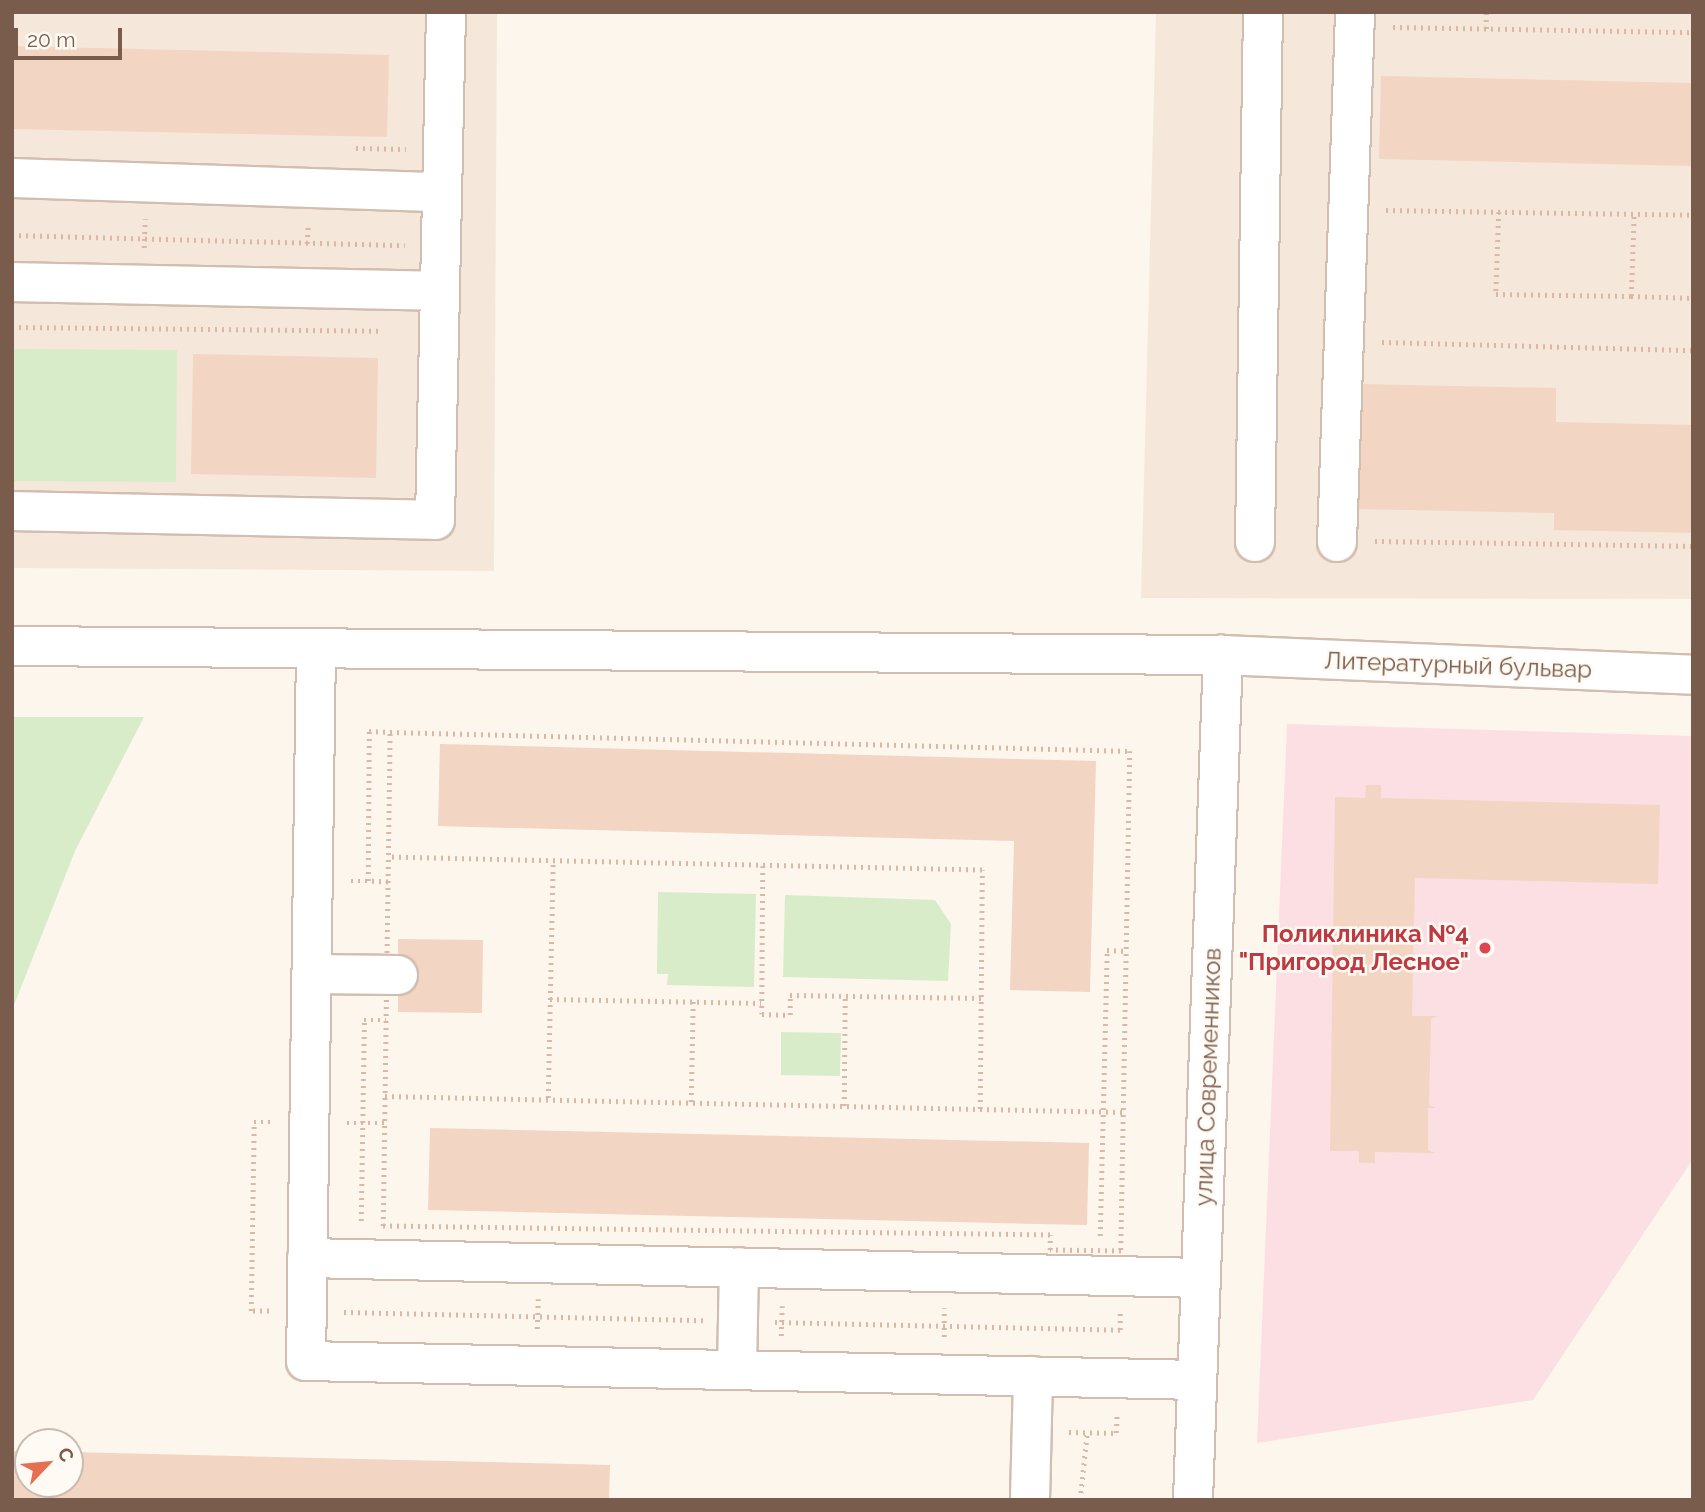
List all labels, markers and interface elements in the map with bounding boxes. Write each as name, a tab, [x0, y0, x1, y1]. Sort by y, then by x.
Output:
scale bar	[18, 14, 126, 58]
text: 20 m	[27, 27, 75, 52]
street label: Литературный бульвар	[1324, 646, 1592, 684]
place label: Поликлиника №4 "Пригород Лесное"	[1239, 920, 1469, 976]
marker: Поликлиника №4 "Пригород Лесное"	[1475, 938, 1495, 958]
street label: улица Современников	[1189, 947, 1227, 1207]
north arrow	[14, 1428, 84, 1498]
text: С	[53, 1444, 79, 1465]

